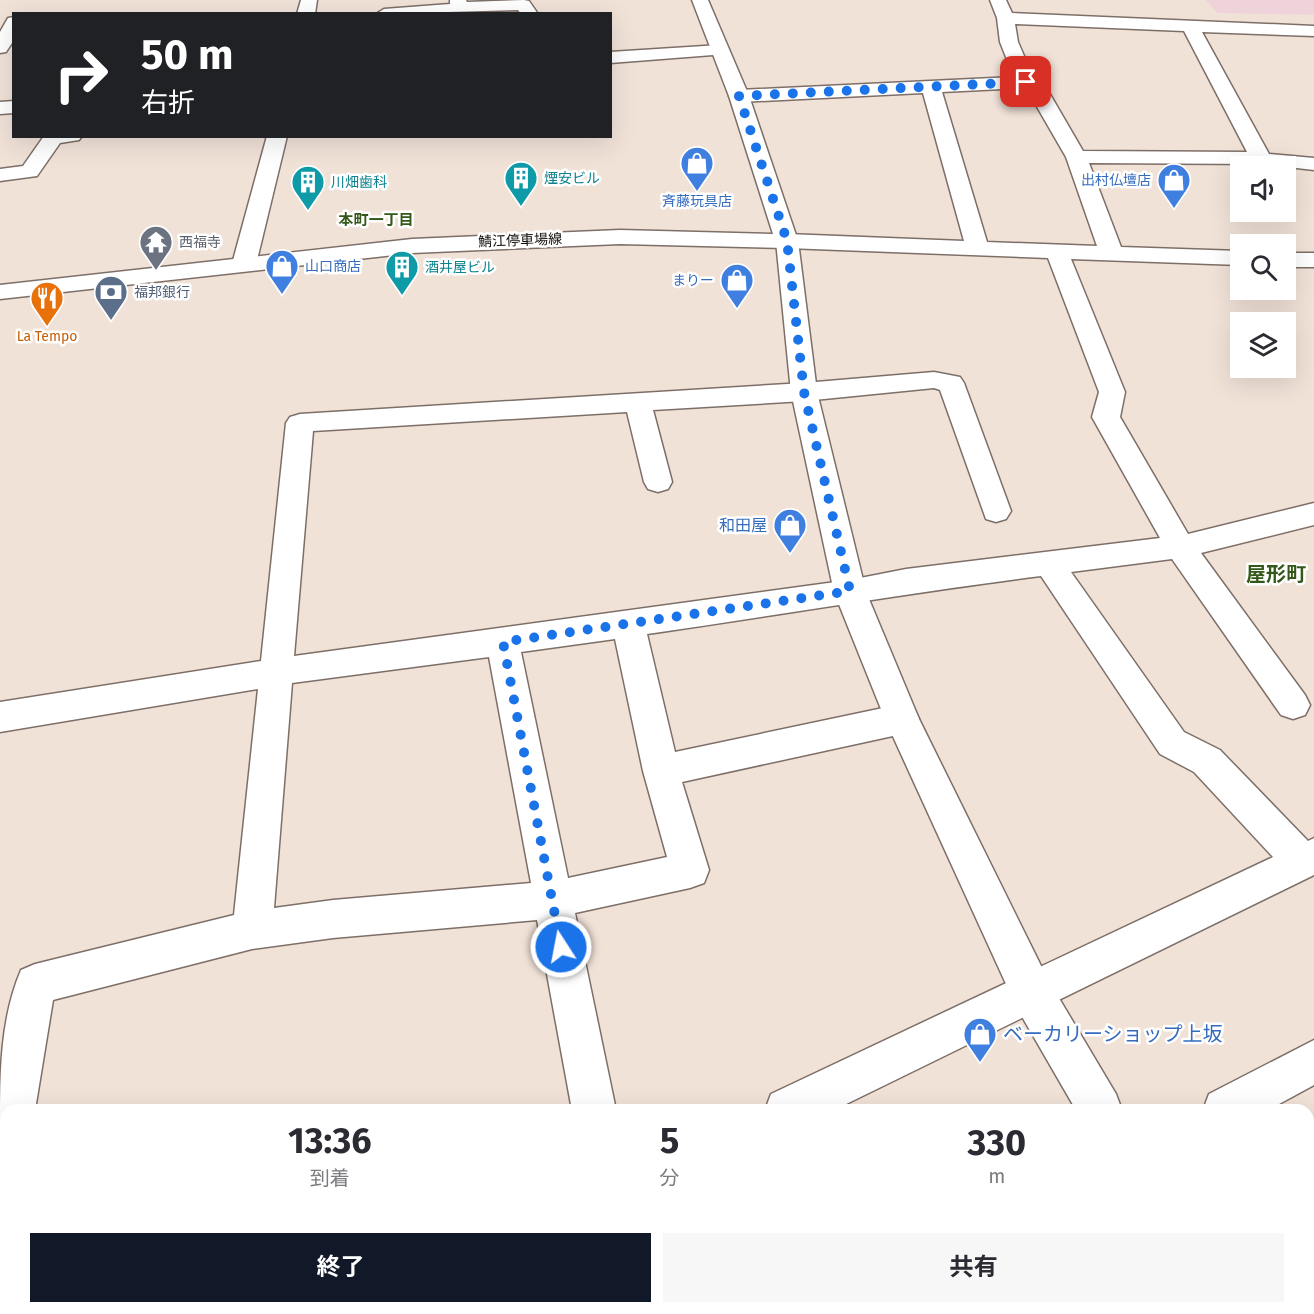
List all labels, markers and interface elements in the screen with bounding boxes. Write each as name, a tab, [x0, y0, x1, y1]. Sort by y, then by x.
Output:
text: 50 m	[141, 30, 234, 80]
icon: right	[42, 36, 120, 114]
pin	[1000, 56, 1051, 107]
icon: arrive	[1009, 65, 1042, 98]
text: 右折	[141, 87, 195, 119]
shop icon: 斉藤玩具店	[679, 145, 715, 192]
map controls	[1230, 156, 1296, 378]
button: sound	[1230, 156, 1296, 222]
building icon: 煙安ビル	[503, 160, 539, 207]
shop icon: 出村仏壇店	[1156, 162, 1192, 209]
building icon: 川畑歯科	[290, 164, 326, 211]
place label: 煙安ビル	[544, 170, 600, 187]
place label: 出村仏壇店	[1081, 172, 1151, 189]
place label: 川畑歯科	[331, 174, 387, 191]
place label: 斉藤玩具店	[662, 193, 732, 210]
district label: 本町一丁目	[338, 211, 414, 229]
temple icon: 西福寺	[138, 224, 174, 271]
street label: 鯖江停車場線	[478, 231, 562, 250]
place label: 西福寺	[179, 234, 221, 251]
button: search	[1230, 234, 1296, 300]
shop icon: 山口商店	[264, 248, 300, 295]
building icon: 酒井屋ビル	[384, 249, 420, 296]
place label: 山口商店	[305, 258, 361, 275]
place label: 酒井屋ビル	[425, 259, 495, 276]
shop icon: まりー	[719, 262, 755, 309]
place label: まりー	[672, 272, 714, 289]
bank icon: 福邦銀行	[93, 274, 129, 321]
restaurant icon: La Tempo	[29, 280, 65, 327]
place label: 福邦銀行	[134, 284, 190, 301]
button: layers	[1230, 312, 1296, 378]
place label: La Tempo	[17, 328, 77, 345]
shop icon: 和田屋	[772, 507, 808, 554]
place label: 和田屋	[719, 516, 767, 535]
district label: 屋形町	[1246, 562, 1306, 586]
position arrow	[529, 915, 593, 979]
shop icon: ベーカリーショップ上坂	[962, 1016, 998, 1063]
place label: ベーカリーショップ上坂	[1003, 1022, 1223, 1046]
text: 13:36	[288, 1119, 372, 1163]
text: 5	[660, 1119, 679, 1163]
text: 330	[968, 1121, 1026, 1165]
text: m	[988, 1164, 1005, 1188]
text: 到着	[310, 1166, 350, 1190]
text: 分	[660, 1166, 680, 1190]
button: 終了	[30, 1233, 651, 1302]
button: 共有	[663, 1233, 1284, 1302]

